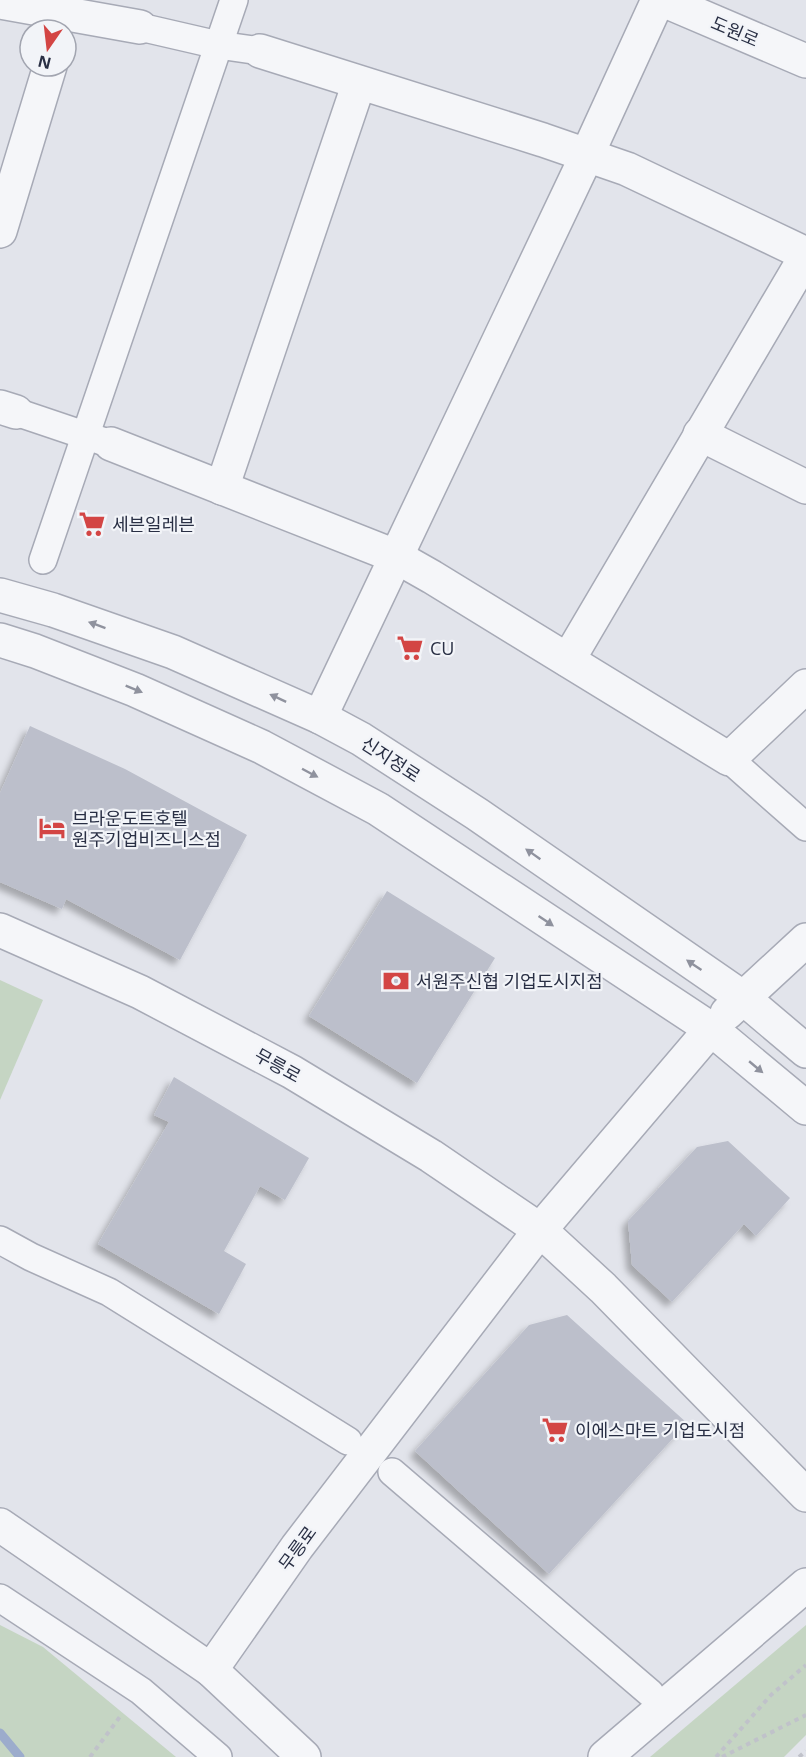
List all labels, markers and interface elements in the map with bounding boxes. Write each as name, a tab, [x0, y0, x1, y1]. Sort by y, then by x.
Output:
street label: 도원로	[707, 10, 763, 52]
north arrow	[18, 18, 78, 78]
text: N	[35, 50, 53, 75]
supermarket icon: 세븐일레븐	[77, 509, 107, 539]
place label: 세븐일레븐	[112, 512, 195, 536]
one-way arrow	[88, 620, 106, 630]
supermarket icon: CU	[395, 633, 425, 663]
place label: CU	[430, 636, 454, 660]
one-way arrow	[125, 684, 143, 694]
one-way arrow	[269, 692, 287, 702]
street label: 신지정로	[357, 731, 425, 787]
one-way arrow	[302, 768, 319, 778]
place label: 브라운도트호텔 원주기업비즈니스점	[72, 806, 221, 851]
hotel icon: 브라운도트호텔 원주기업비즈니스점	[37, 813, 67, 843]
one-way arrow	[526, 848, 542, 860]
one-way arrow	[538, 915, 554, 926]
one-way arrow	[686, 960, 702, 971]
bank icon: 서원주신협 기업도시지점	[381, 966, 411, 996]
place label: 서원주신협 기업도시지점	[416, 969, 603, 993]
street label: 무릉로	[250, 1042, 306, 1088]
one-way arrow	[748, 1060, 764, 1073]
supermarket icon: 이에스마트 기업도시점	[540, 1415, 570, 1445]
place label: 이에스마트 기업도시점	[575, 1418, 745, 1442]
street label: 무릉로	[273, 1521, 321, 1575]

